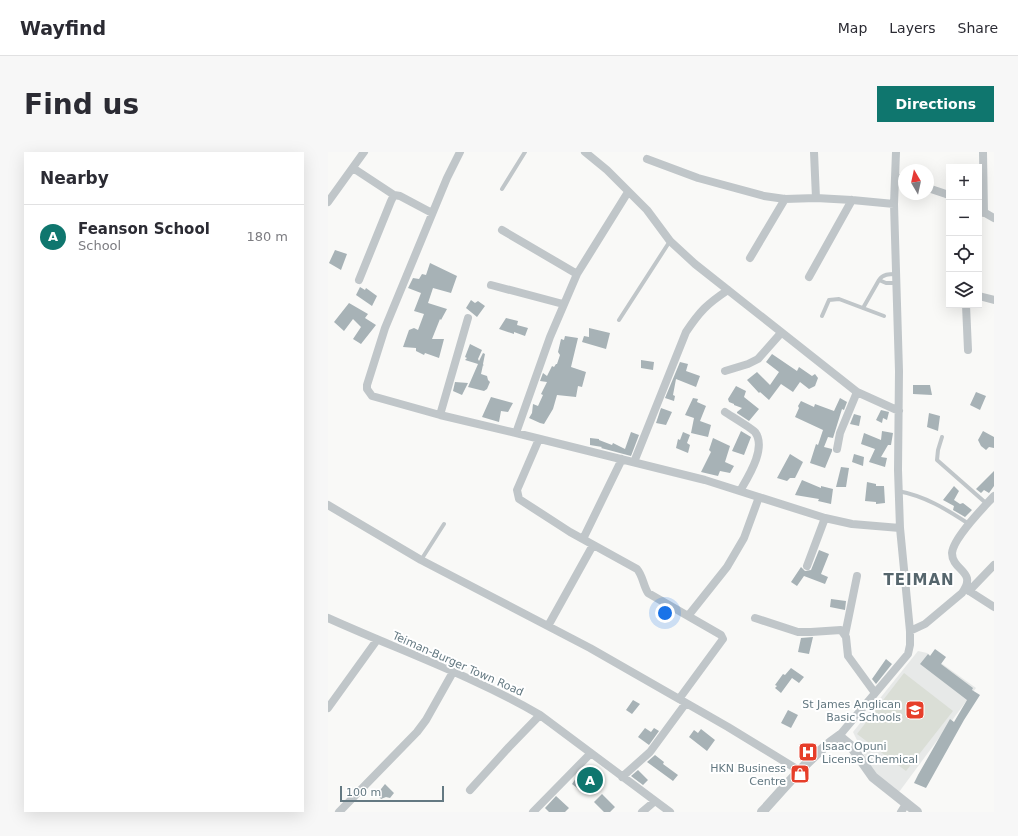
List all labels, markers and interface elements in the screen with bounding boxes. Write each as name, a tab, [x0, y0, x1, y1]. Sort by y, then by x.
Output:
text: Wayfind	[20, 17, 106, 39]
text: Map	[838, 20, 867, 36]
text: Layers	[889, 20, 936, 36]
text: Share	[958, 20, 998, 36]
button: Directions	[877, 86, 994, 122]
text: Find us	[24, 88, 139, 121]
north arrow	[898, 164, 934, 200]
map controls	[946, 164, 982, 308]
button: +	[946, 164, 982, 200]
text: Nearby	[40, 168, 109, 188]
button: −	[946, 200, 982, 236]
text: Feanson School	[78, 220, 210, 238]
text: A	[48, 229, 58, 244]
text: 180 m	[246, 229, 288, 244]
button: locate	[946, 236, 982, 272]
text: School	[78, 238, 121, 253]
button: layers	[946, 272, 982, 308]
district label: TEIMAN	[883, 571, 955, 589]
your location	[655, 603, 675, 623]
street label: Teiman-Burger Town Road	[390, 629, 525, 699]
place label: St James Anglican Basic Schools	[802, 698, 901, 724]
school or university icon: St James Anglican Basic Schools	[904, 699, 926, 721]
place label: Isaac Opuni License Chemical	[822, 740, 918, 766]
hospital icon: Isaac Opuni License Chemical	[797, 741, 819, 763]
place label: HKN Business Centre	[710, 762, 786, 788]
shop icon: HKN Business Centre	[789, 763, 811, 785]
pin: A	[577, 765, 603, 795]
scale bar	[340, 784, 444, 803]
text: 100 m	[346, 786, 381, 799]

